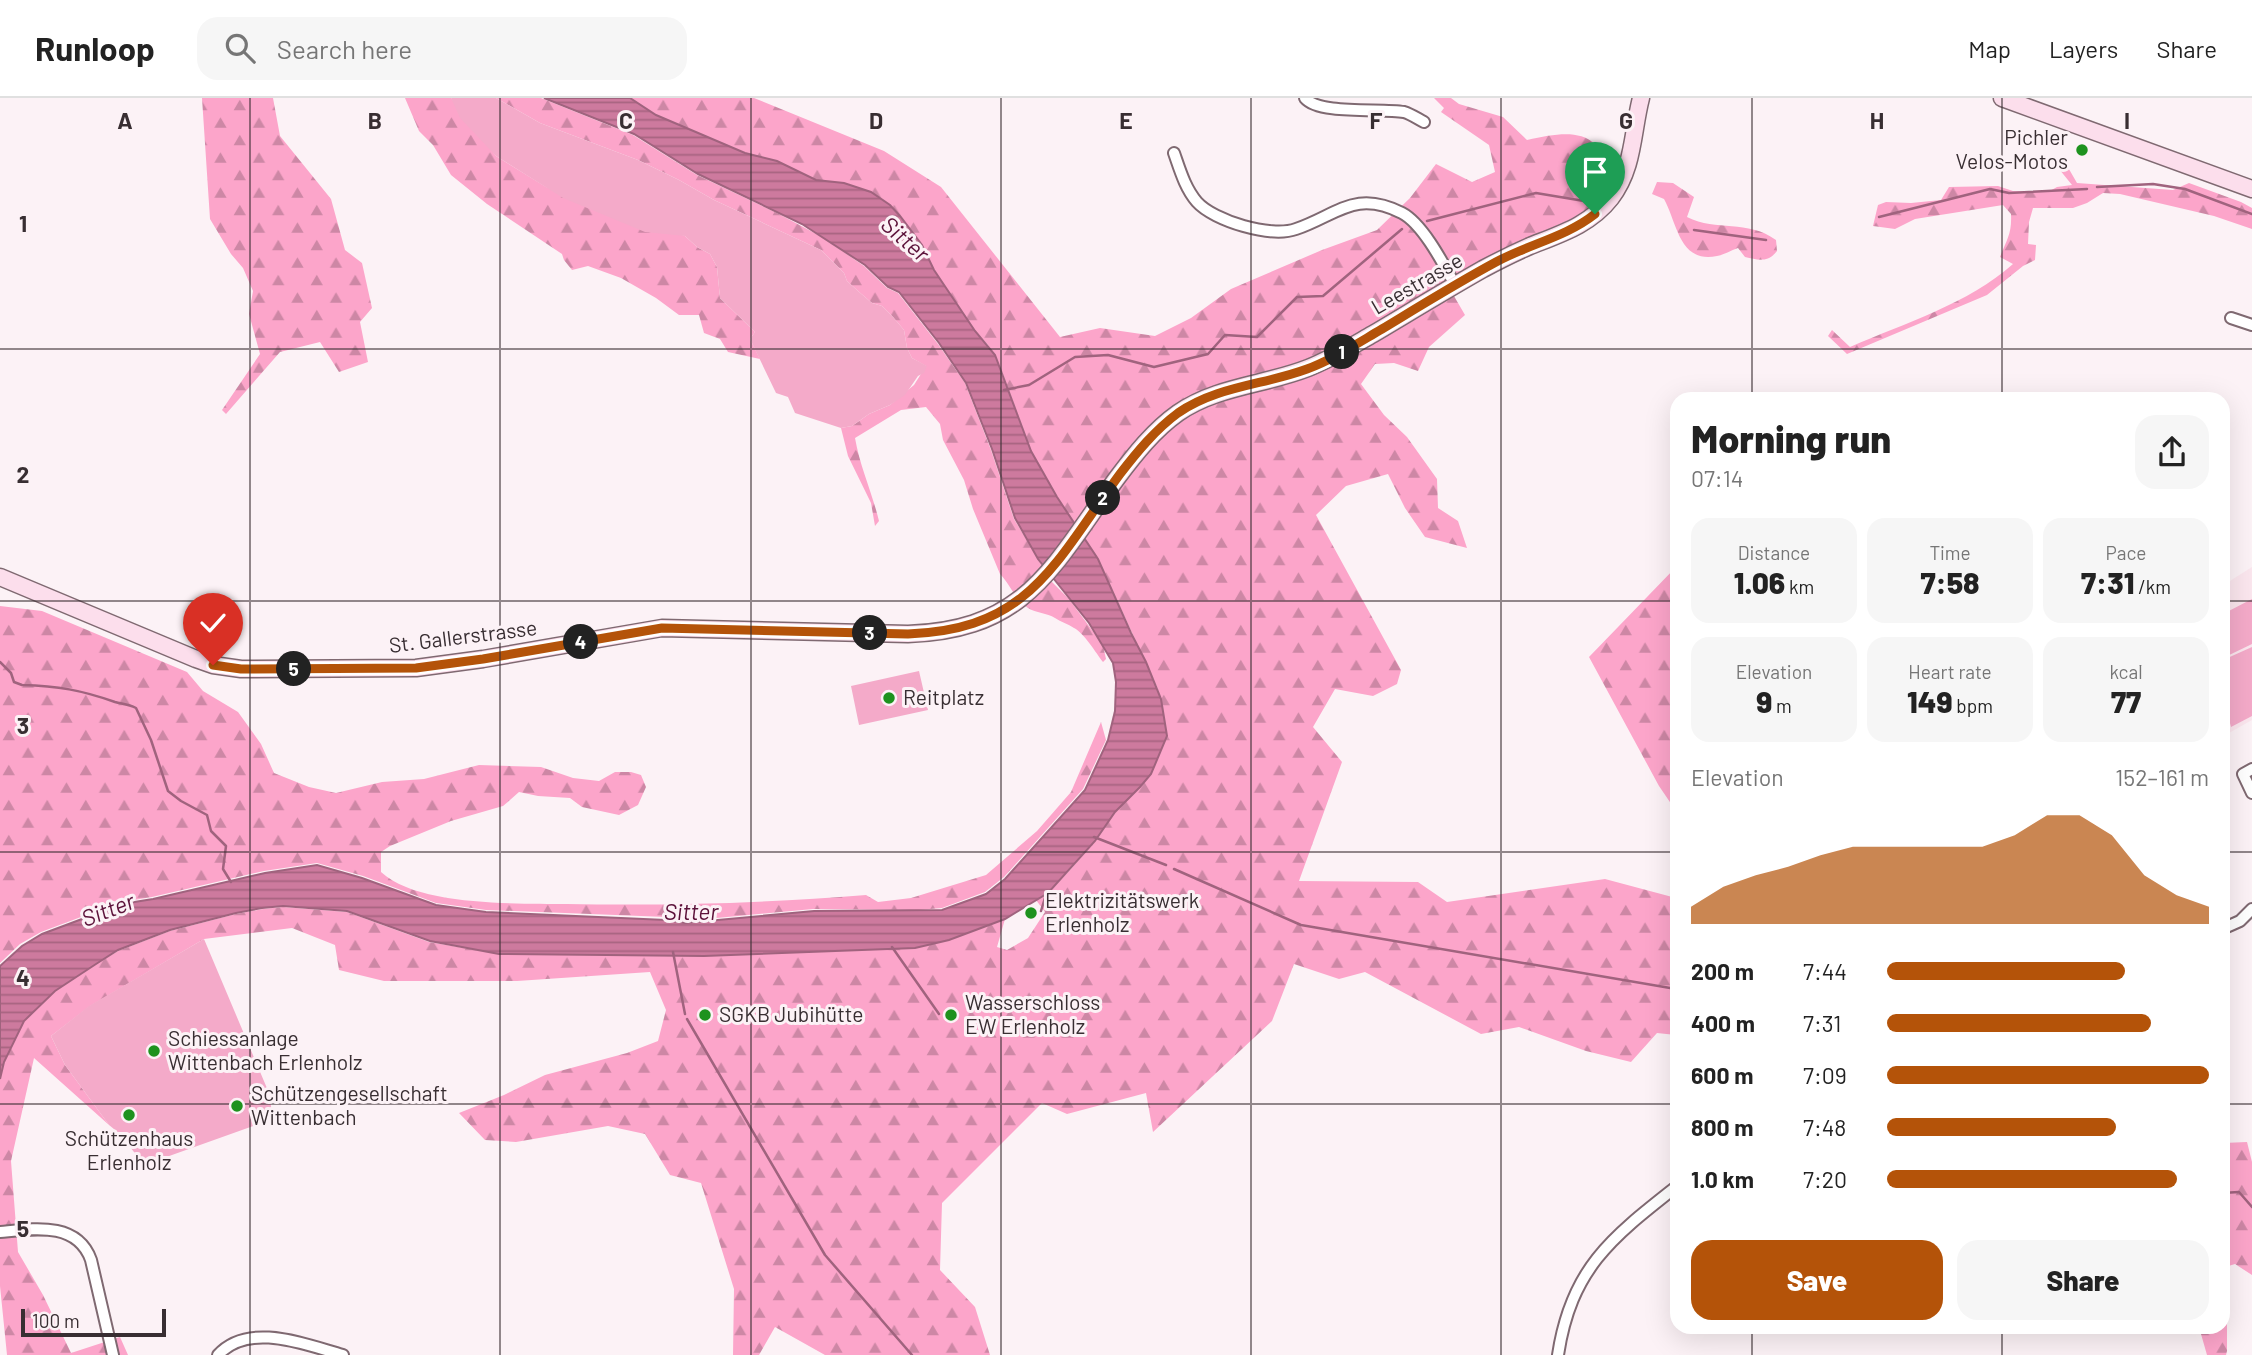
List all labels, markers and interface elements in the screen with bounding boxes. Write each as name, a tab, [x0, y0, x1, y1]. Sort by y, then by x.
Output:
search box	[197, 17, 687, 80]
text: Runloop	[35, 28, 155, 68]
icon: search	[221, 29, 259, 67]
text: Search here	[277, 33, 412, 64]
text: Map	[1968, 34, 2011, 63]
text: Layers	[2049, 34, 2118, 63]
text: Share	[2156, 34, 2217, 63]
text: A	[117, 106, 133, 134]
text: B	[368, 106, 382, 134]
text: C	[619, 106, 633, 134]
text: D	[869, 106, 883, 134]
text: E	[1119, 106, 1133, 134]
text: F	[1370, 106, 1383, 134]
text: G	[1619, 106, 1633, 134]
text: H	[1870, 106, 1884, 134]
text: I	[2124, 106, 2130, 134]
place label: Pichler Velos-Motos	[1956, 124, 2068, 173]
pin	[1565, 142, 1625, 214]
marker: Pichler Velos-Motos	[2074, 142, 2090, 158]
icon: arrive	[1576, 153, 1614, 191]
text: 1	[19, 209, 27, 237]
water label: Sitter	[876, 210, 936, 267]
street label: Leestrasse	[1366, 247, 1466, 319]
pin: 1	[1324, 334, 1360, 370]
text: 1	[1338, 340, 1345, 363]
text: Morning run	[1691, 415, 1891, 461]
button: share	[2135, 415, 2209, 489]
text: 2	[17, 460, 29, 488]
text: 07:14	[1691, 464, 1743, 492]
pin: 2	[1086, 480, 1120, 516]
text: 2	[1097, 486, 1108, 509]
text: Distance	[1738, 541, 1810, 564]
text: Time	[1929, 541, 1971, 564]
text: Pace	[2106, 541, 2146, 564]
text: 1.06	[1734, 564, 1785, 600]
text: 7:58	[1920, 564, 1980, 600]
text: 7:31	[2081, 564, 2134, 600]
text: km	[1785, 575, 1814, 598]
text: /km	[2134, 575, 2171, 598]
pin	[183, 593, 243, 665]
icon: check	[194, 604, 232, 642]
street label: St. Gallerstrasse	[387, 614, 538, 657]
pin: 3	[852, 616, 888, 650]
text: 3	[864, 621, 875, 644]
pin: 4	[564, 624, 598, 660]
text: 4	[575, 630, 586, 653]
pin: 5	[276, 652, 312, 686]
text: 5	[288, 657, 299, 680]
text: Elevation	[1736, 660, 1812, 683]
text: Heart rate	[1908, 660, 1992, 683]
text: kcal	[2109, 660, 2143, 683]
text: 9	[1756, 683, 1772, 719]
text: 149	[1907, 683, 1953, 719]
text: 77	[2111, 683, 2141, 719]
place label: Reitplatz	[903, 684, 984, 709]
marker: Reitplatz	[881, 690, 897, 706]
text: m	[1772, 694, 1792, 717]
text: bpm	[1953, 694, 1993, 717]
text: 3	[17, 711, 29, 739]
text: Elevation	[1691, 763, 1784, 791]
text: 152–161 m	[2115, 763, 2209, 791]
water label: Sitter	[77, 886, 139, 932]
place label: Elektrizitätswerk Erlenholz	[1045, 887, 1199, 936]
water label: Sitter	[664, 897, 719, 925]
marker: Elektrizitätswerk Erlenholz	[1023, 905, 1039, 921]
text: 200 m	[1691, 957, 1754, 985]
text: 7:44	[1803, 957, 1847, 985]
text: 4	[16, 963, 30, 991]
place label: Wasserschloss EW Erlenholz	[965, 989, 1100, 1038]
place label: SGKB Jubihütte	[719, 1001, 863, 1026]
marker: SGKB Jubihütte	[697, 1007, 713, 1023]
marker: Wasserschloss EW Erlenholz	[943, 1007, 959, 1023]
text: 400 m	[1691, 1009, 1755, 1037]
text: 7:31	[1803, 1009, 1841, 1037]
place label: Schiessanlage Wittenbach Erlenholz	[168, 1025, 362, 1074]
marker: Schiessanlage Wittenbach Erlenholz	[146, 1043, 162, 1059]
text: 600 m	[1691, 1061, 1753, 1089]
text: 7:09	[1803, 1061, 1847, 1089]
place label: Schützengesellschaft Wittenbach	[251, 1080, 448, 1129]
marker: Schützengesellschaft Wittenbach	[229, 1098, 245, 1114]
marker: Schützenhaus Erlenholz	[121, 1107, 137, 1123]
text: 800 m	[1691, 1113, 1753, 1141]
text: 7:48	[1803, 1113, 1846, 1141]
place label: Schützenhaus Erlenholz	[65, 1125, 193, 1174]
text: 1.0 km	[1691, 1165, 1754, 1193]
text: 7:20	[1803, 1165, 1847, 1193]
text: 5	[17, 1214, 29, 1242]
button: Save	[1691, 1240, 1943, 1320]
button: Share	[1957, 1240, 2209, 1320]
scale bar	[21, 1306, 166, 1338]
text: 100 m	[32, 1309, 80, 1332]

